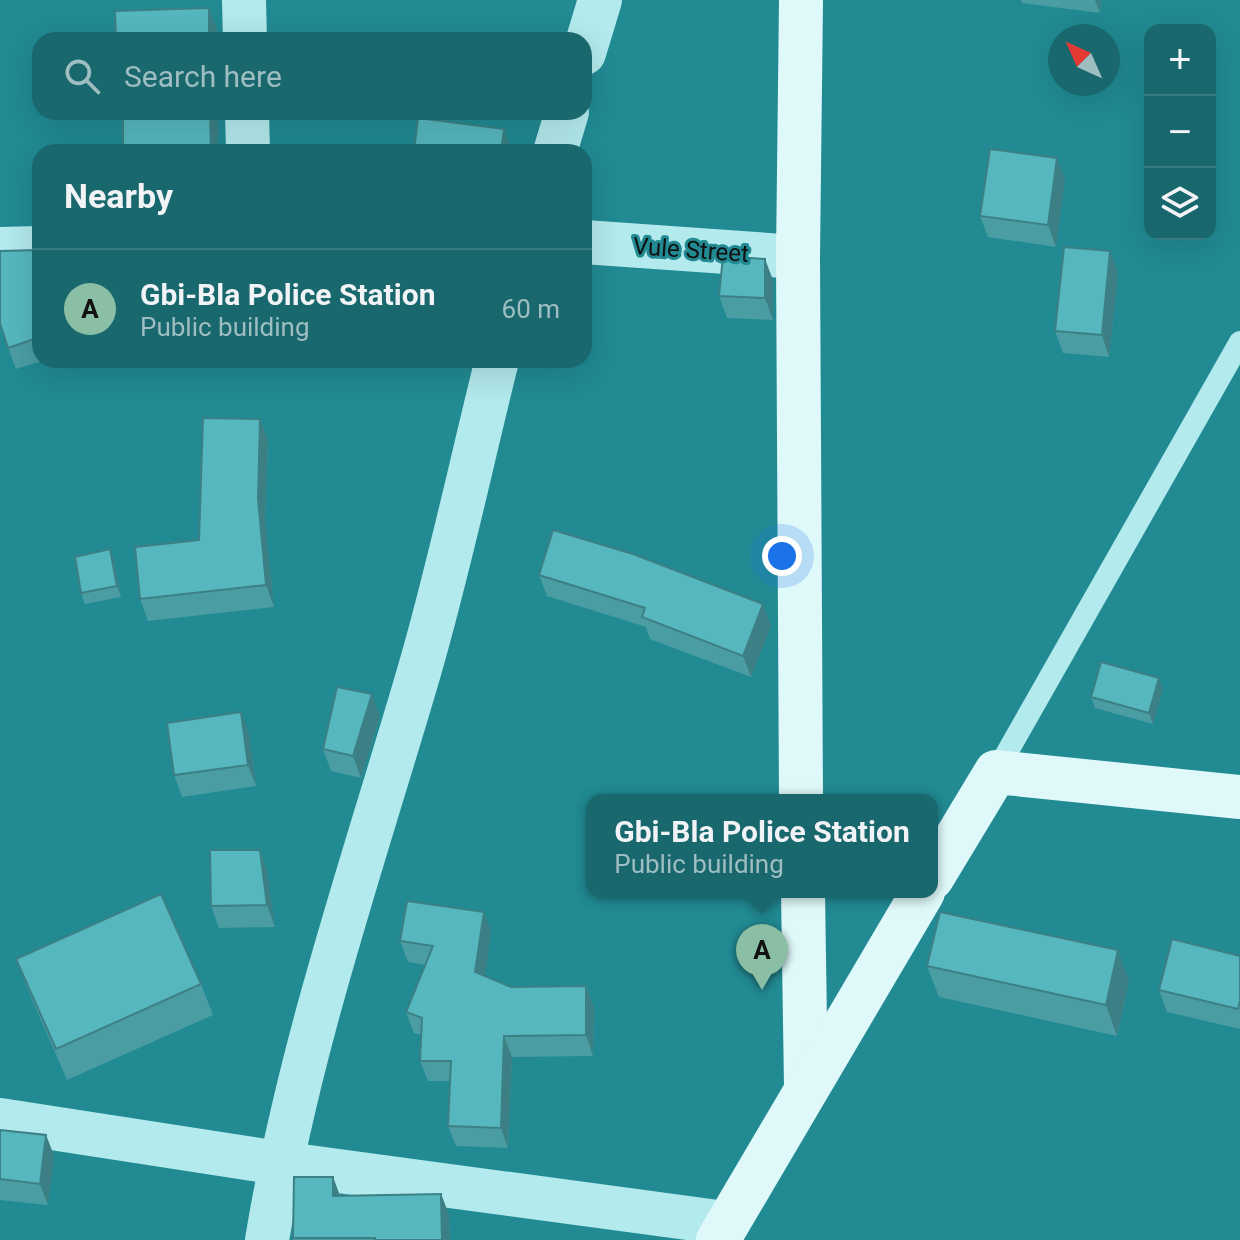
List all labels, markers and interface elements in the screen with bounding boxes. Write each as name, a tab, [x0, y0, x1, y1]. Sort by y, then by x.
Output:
north arrow	[1048, 24, 1120, 96]
map controls	[1144, 24, 1216, 240]
button: +	[1144, 24, 1216, 96]
search box	[32, 32, 592, 120]
icon: search	[60, 54, 104, 98]
text: Search here	[124, 59, 282, 94]
button: −	[1144, 96, 1216, 168]
button: layers	[1144, 168, 1216, 240]
text: Nearby	[64, 176, 173, 216]
street label: Vule Street	[632, 232, 750, 268]
text: Gbi-Bla Police Station	[140, 277, 435, 312]
text: A	[81, 294, 99, 324]
text: 60 m	[502, 294, 560, 324]
text: Public building	[140, 312, 310, 342]
your location	[762, 536, 802, 576]
popup	[586, 794, 938, 898]
text: Gbi-Bla Police Station	[614, 814, 910, 849]
text: Public building	[614, 849, 784, 879]
pin: A	[736, 924, 788, 990]

